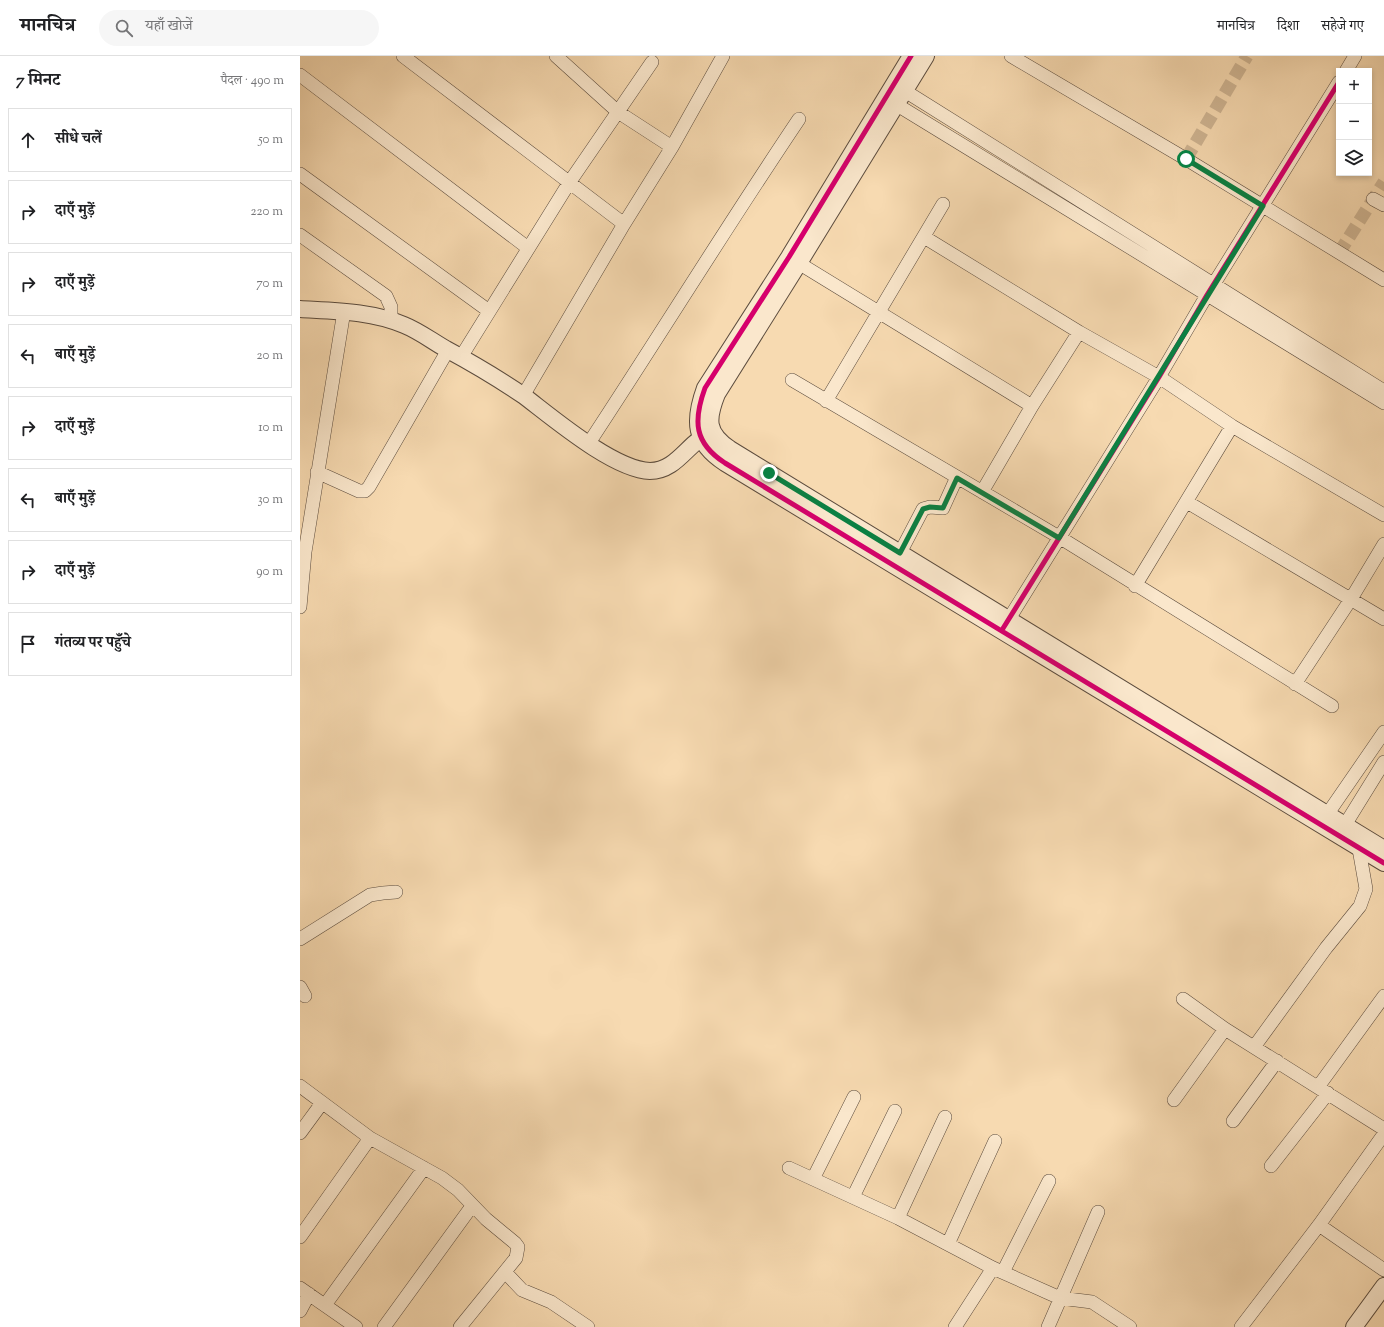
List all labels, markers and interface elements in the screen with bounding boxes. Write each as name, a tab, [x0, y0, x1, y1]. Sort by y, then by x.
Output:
search box	[99, 10, 379, 46]
text: मानचित्र	[20, 13, 75, 40]
text: यहाँ खोजें	[145, 16, 192, 37]
icon: search	[113, 17, 135, 39]
text: मानचित्र	[1217, 17, 1255, 37]
text: दिशा	[1277, 17, 1299, 37]
text: सहेजे गए	[1321, 17, 1364, 37]
map controls	[1336, 68, 1372, 176]
button: +	[1336, 68, 1372, 104]
text: 7 मिनट	[16, 69, 60, 93]
text: पैदल · 490 m	[221, 72, 284, 90]
button: −	[1336, 104, 1372, 140]
icon: ahead	[17, 129, 39, 151]
text: सीधे चलें	[55, 129, 102, 150]
text: 50 m	[258, 131, 283, 149]
button: layers	[1336, 140, 1372, 176]
route start	[1177, 150, 1195, 168]
icon: right	[17, 201, 39, 223]
text: दाएँ मुड़ें	[55, 201, 95, 222]
text: 220 m	[250, 203, 283, 221]
icon: right	[17, 273, 39, 295]
text: दाएँ मुड़ें	[55, 273, 95, 294]
text: 70 m	[256, 275, 283, 293]
icon: left	[17, 345, 39, 367]
text: बाएँ मुड़ें	[55, 345, 95, 366]
text: 20 m	[257, 347, 283, 365]
icon: right	[17, 417, 39, 439]
text: दाएँ मुड़ें	[55, 417, 95, 438]
text: 10 m	[258, 419, 283, 437]
route end	[760, 464, 778, 482]
icon: left	[17, 489, 39, 511]
text: बाएँ मुड़ें	[55, 489, 95, 510]
text: 30 m	[257, 491, 283, 509]
icon: right	[17, 561, 39, 583]
text: दाएँ मुड़ें	[55, 561, 95, 582]
text: 90 m	[256, 563, 283, 581]
icon: arrive	[17, 633, 39, 655]
text: गंतव्य पर पहुँचे	[55, 633, 131, 654]

